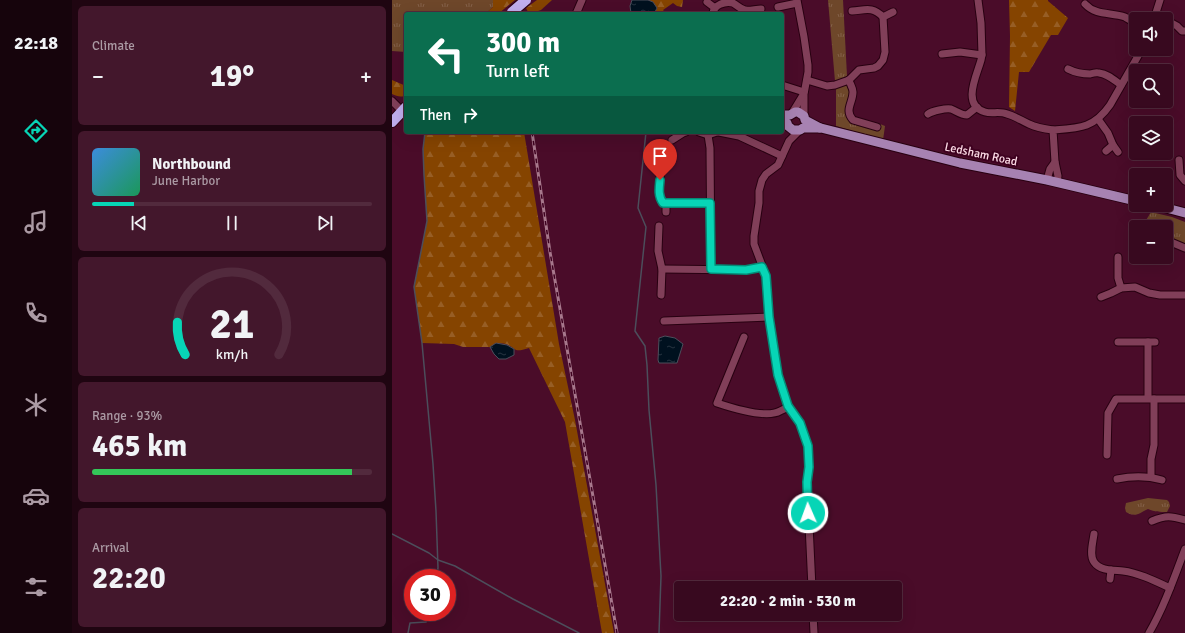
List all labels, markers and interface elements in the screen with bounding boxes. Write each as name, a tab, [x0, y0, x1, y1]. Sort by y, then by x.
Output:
map controls	[1129, 12, 1173, 264]
button: sound	[1129, 12, 1173, 56]
text: 300 m	[486, 26, 560, 60]
icon: left	[420, 28, 472, 80]
text: 22:18	[14, 32, 58, 54]
text: Climate	[92, 38, 135, 54]
text: 19°	[210, 58, 254, 95]
text: Turn left	[486, 60, 549, 82]
text: −	[92, 63, 104, 90]
text: +	[360, 63, 372, 90]
button: search	[1129, 64, 1173, 108]
icon: right	[459, 104, 481, 126]
text: Then	[420, 106, 451, 124]
button: layers	[1129, 116, 1173, 160]
icon: directions	[22, 117, 50, 145]
pin	[643, 139, 677, 180]
street label: Ledsham Road	[943, 139, 1019, 170]
icon: arrive	[649, 145, 671, 167]
text: Northbound	[152, 155, 231, 173]
button: +	[1129, 168, 1173, 212]
text: June Harbor	[152, 173, 220, 189]
icon: music	[22, 208, 50, 236]
icon: previous	[128, 212, 150, 234]
icon: pause	[221, 212, 243, 234]
icon: next	[314, 212, 336, 234]
button: −	[1129, 220, 1173, 264]
text: 21	[210, 298, 254, 349]
icon: phone	[22, 299, 50, 327]
text: km/h	[216, 345, 248, 362]
icon: climate	[22, 391, 50, 419]
text: Range · 93%	[92, 408, 162, 424]
text: 465 km	[92, 428, 187, 465]
icon: car	[22, 482, 50, 510]
position arrow	[787, 492, 829, 534]
text: Arrival	[92, 540, 129, 556]
text: 22:20	[92, 560, 166, 597]
speed limit sign: 30	[404, 569, 456, 621]
icon: filters	[22, 573, 50, 601]
text: 22:20 · 2 min · 530 m	[720, 592, 856, 610]

